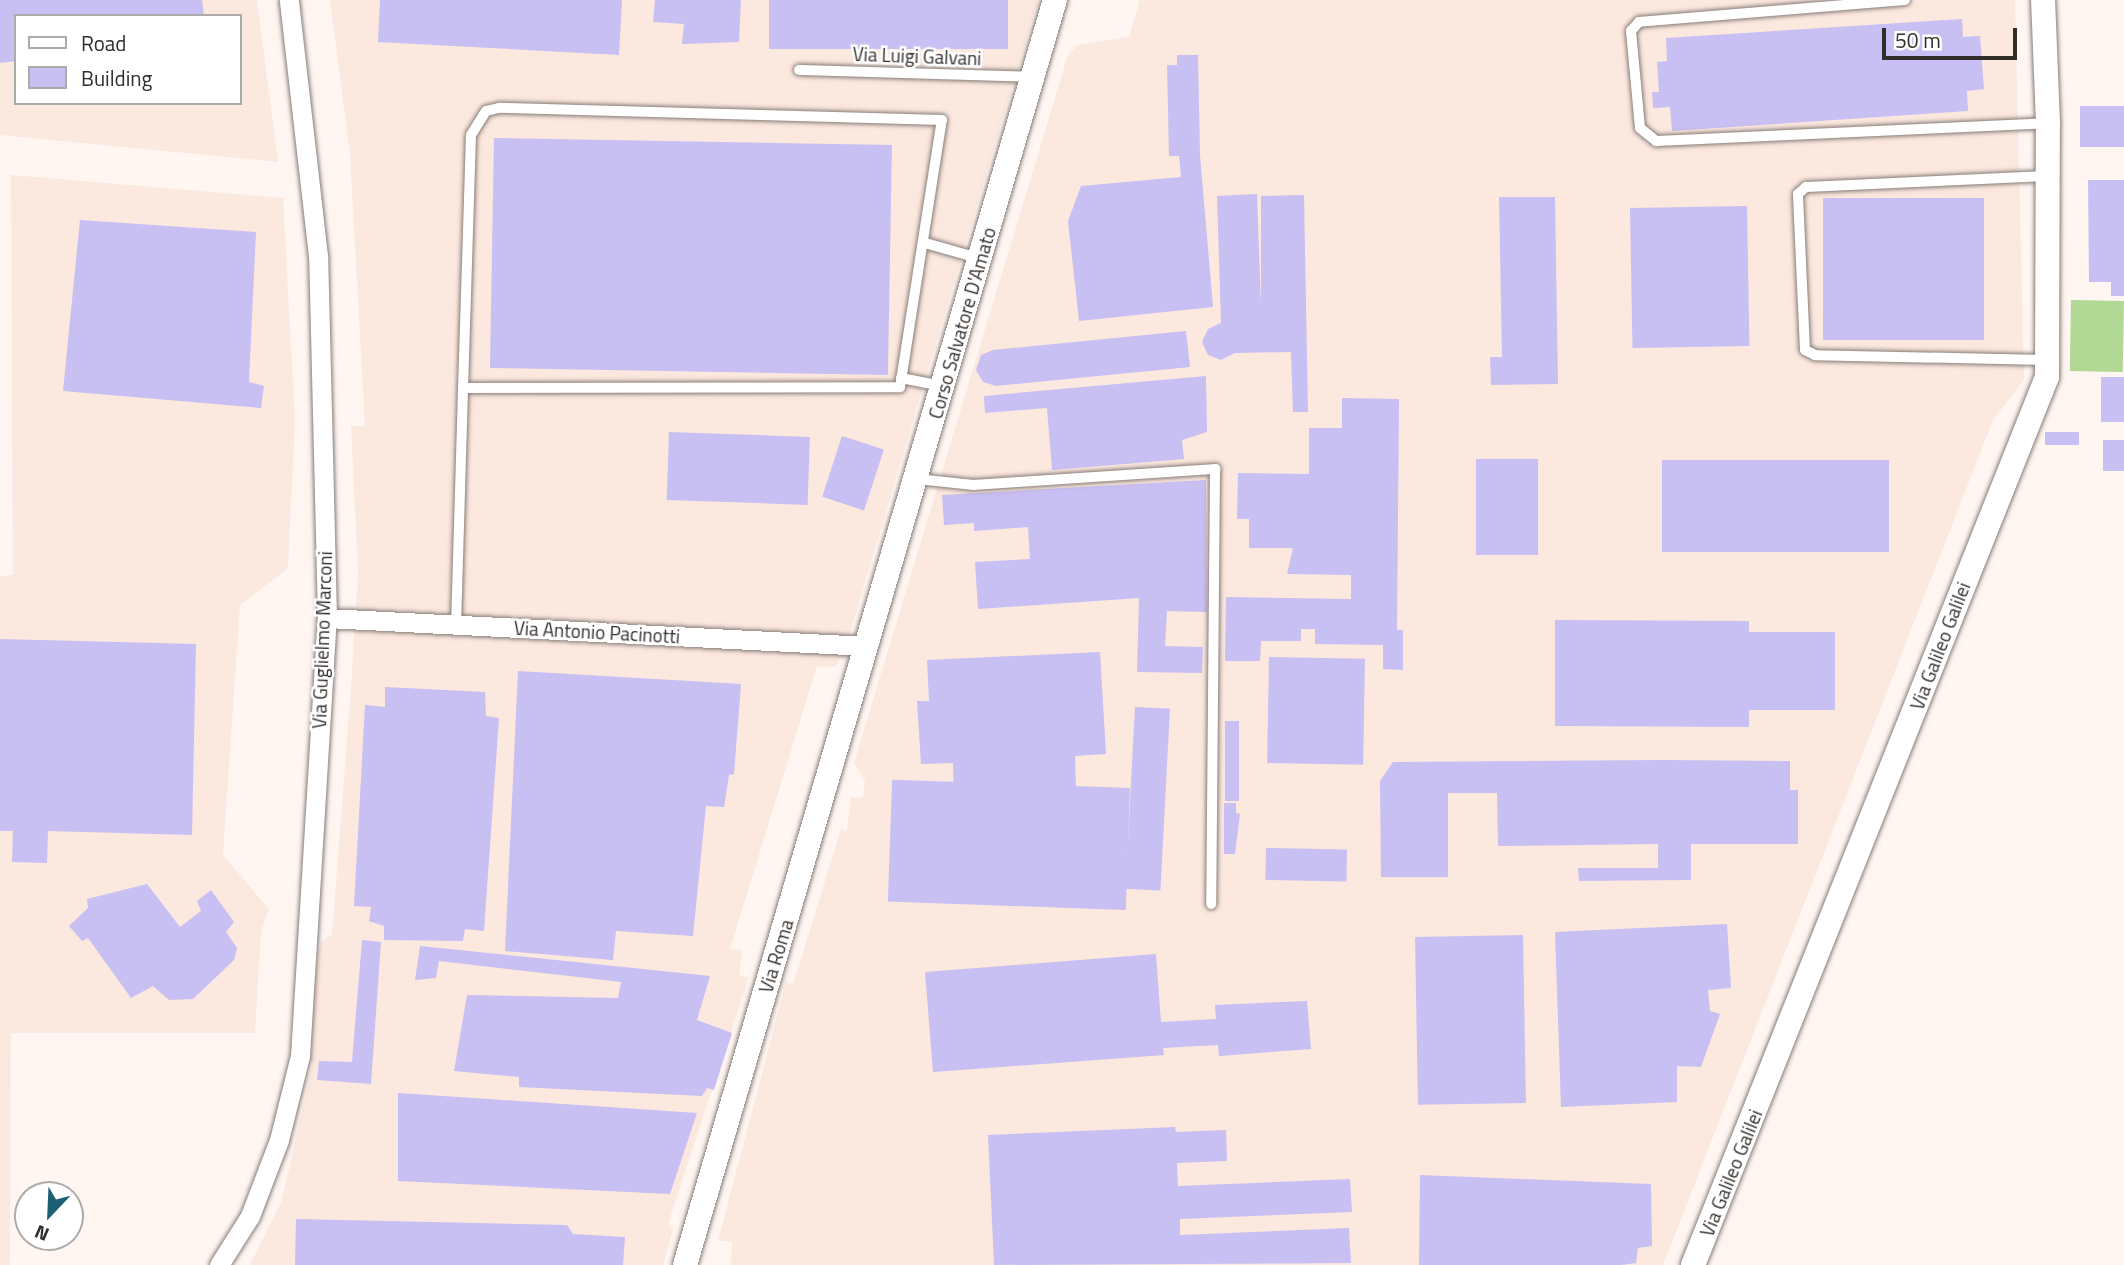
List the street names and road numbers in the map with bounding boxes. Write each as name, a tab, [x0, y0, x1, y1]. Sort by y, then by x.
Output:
street label: Via Luigi Galvani	[852, 42, 982, 70]
street label: Corso Salvatore D'Amato	[924, 225, 1000, 421]
street label: Via Guglielmo Marconi	[308, 551, 336, 729]
street label: Via Galileo Galilei	[1905, 579, 1975, 713]
street label: Via Antonio Pacinotti	[513, 616, 681, 648]
street label: Via Roma	[754, 916, 798, 996]
street label: Via Galileo Galilei	[1695, 1106, 1767, 1240]

